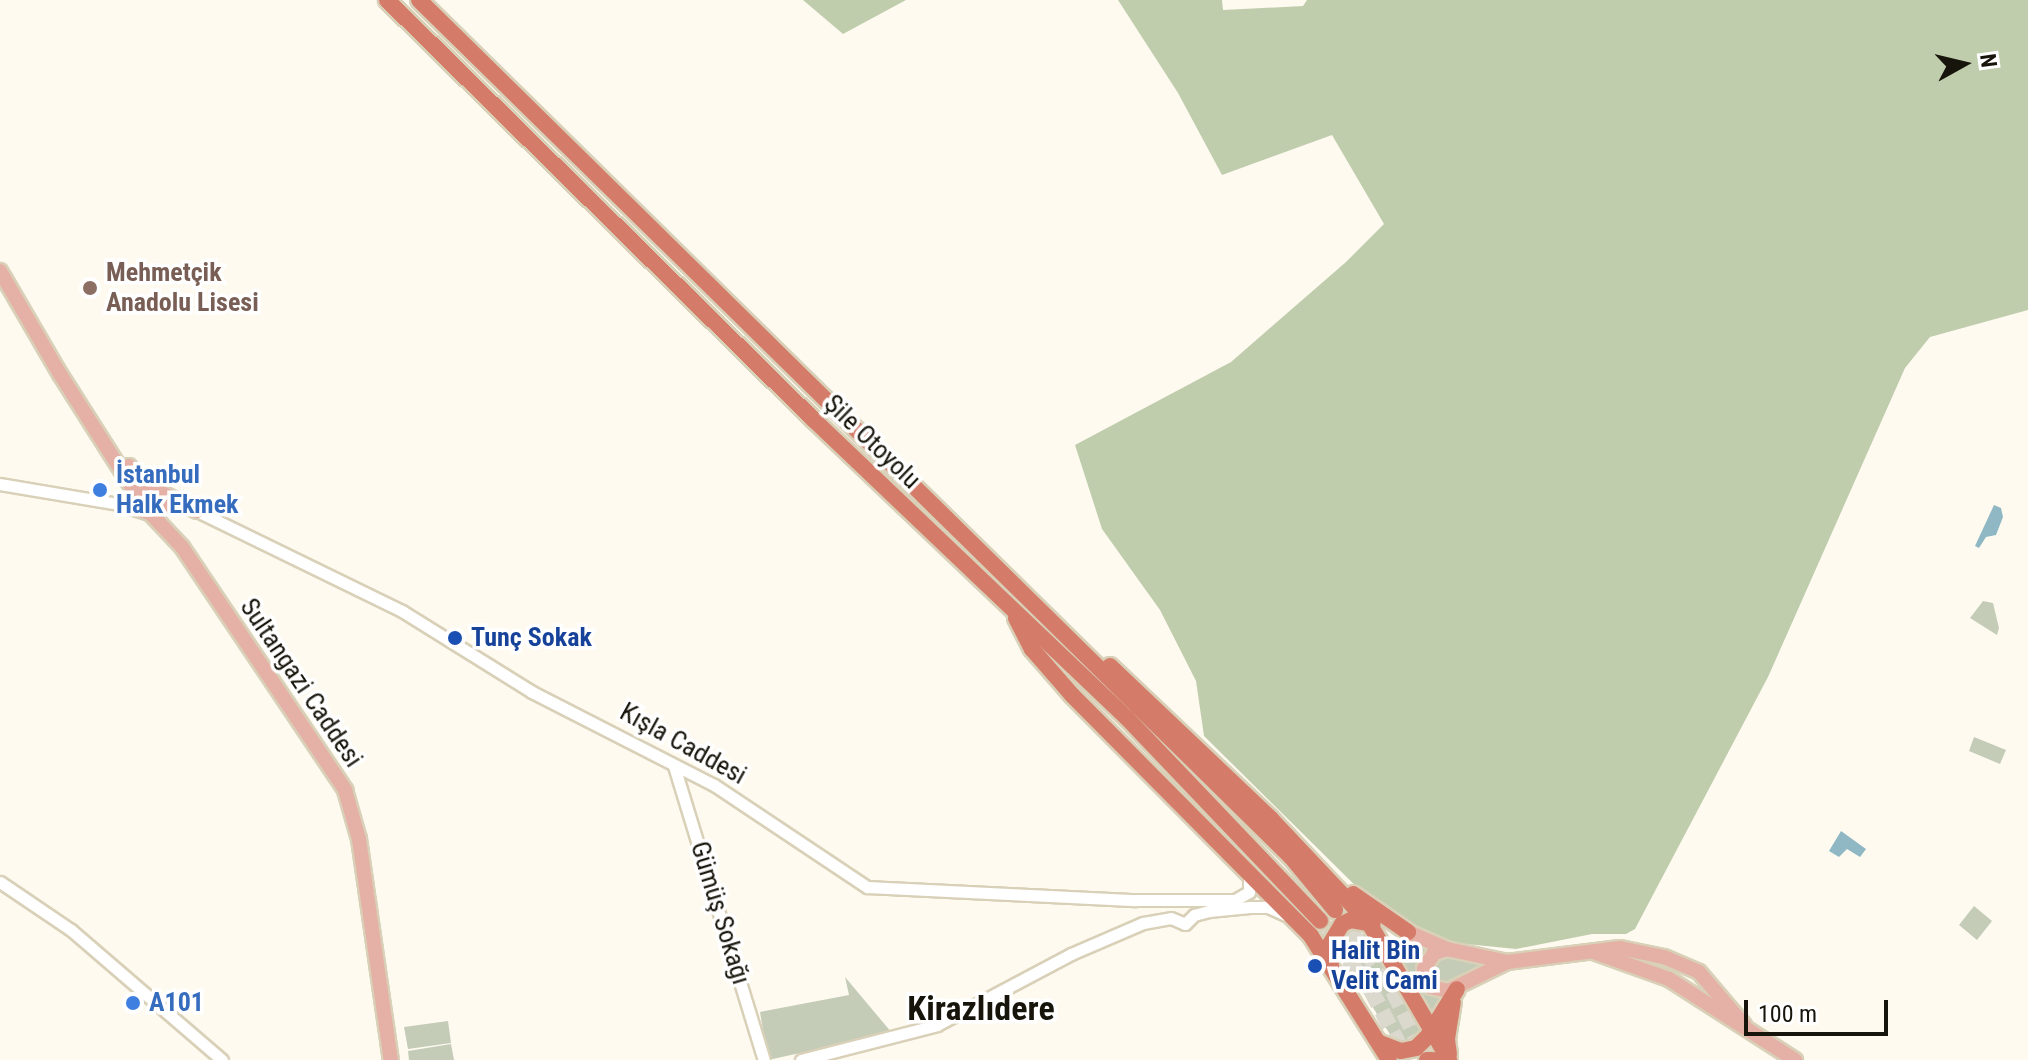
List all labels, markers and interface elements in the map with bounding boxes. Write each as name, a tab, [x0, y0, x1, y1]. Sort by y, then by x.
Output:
north arrow	[1924, 24, 2004, 104]
text: N	[1975, 52, 2002, 69]
place label: Mehmetçik Anadolu Lisesi	[106, 257, 259, 318]
marker: Mehmetçik Anadolu Lisesi	[81, 279, 99, 297]
street label: Şile Otoyolu	[817, 389, 927, 495]
place label: İstanbul Halk Ekmek	[116, 459, 239, 520]
marker: İstanbul Halk Ekmek	[91, 481, 109, 499]
street label: Sultangazi Caddesi	[233, 593, 369, 773]
place label: Tunç Sokak	[471, 622, 592, 654]
marker: Tunç Sokak	[446, 629, 464, 647]
street label: Kışla Caddesi	[614, 697, 752, 791]
street label: Gümüş Sokağı	[684, 838, 756, 988]
place label: Halit Bin Velit Cami	[1331, 935, 1438, 996]
marker: Halit Bin Velit Cami	[1306, 957, 1324, 975]
scale bar	[1748, 984, 1892, 1034]
place label: A101	[149, 987, 204, 1019]
district label: Kirazlıdere	[907, 989, 1055, 1029]
marker: A101	[124, 994, 142, 1012]
text: 100 m	[1758, 1000, 1817, 1028]

